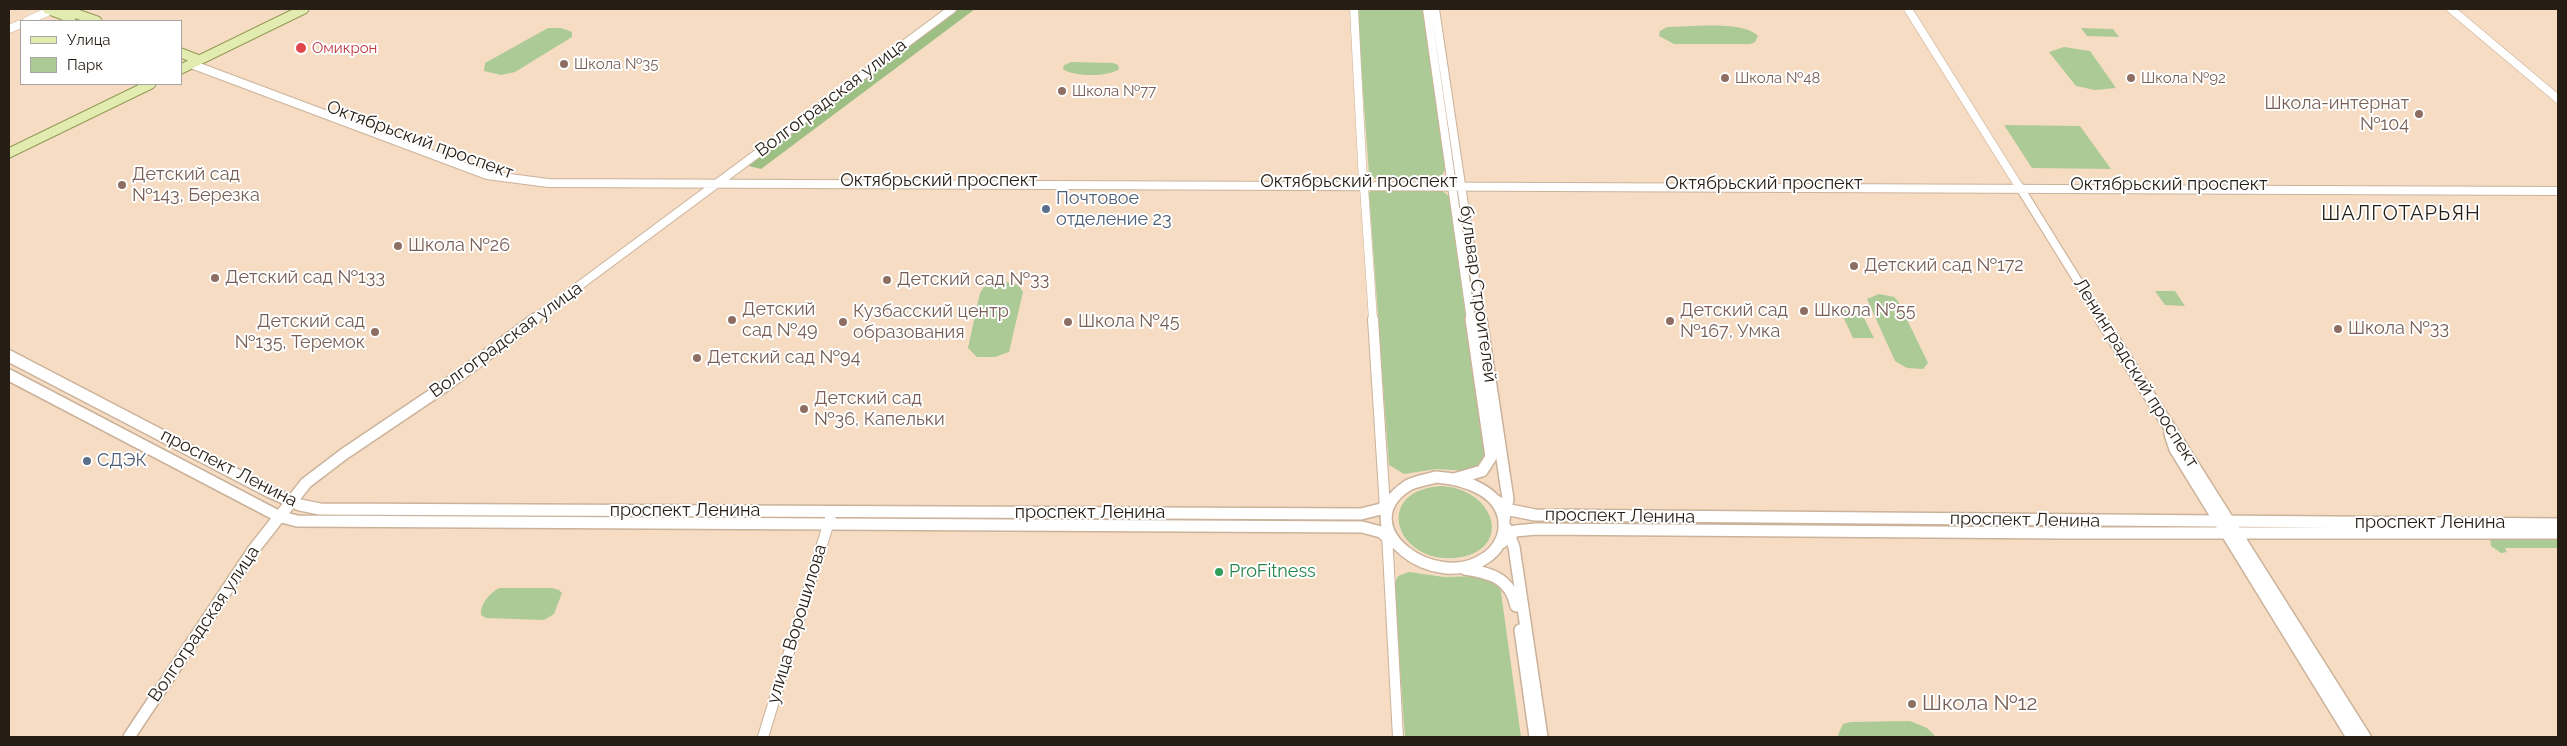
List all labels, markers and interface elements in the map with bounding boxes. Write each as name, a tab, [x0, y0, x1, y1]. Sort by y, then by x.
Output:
legend	[20, 20, 182, 85]
text: Улица	[67, 31, 111, 49]
street label: Волгоградская улица	[751, 34, 911, 162]
place label: Омикрон	[312, 39, 377, 57]
marker: Омикрон	[294, 41, 308, 55]
place label: Школа №35	[574, 55, 658, 73]
text: Парк	[67, 56, 103, 74]
marker: Школа №35	[558, 58, 570, 70]
place label: Школа №48	[1735, 69, 1820, 87]
place label: Школа №92	[2141, 69, 2226, 87]
marker: Школа №48	[1719, 72, 1731, 84]
marker: Школа №92	[2125, 72, 2137, 84]
place label: Школа №77	[1072, 82, 1156, 100]
marker: Школа №77	[1056, 85, 1068, 97]
place label: Школа-интернат №104	[2264, 93, 2409, 136]
street label: Октябрьский проспект	[324, 96, 516, 184]
marker: Школа-интернат №104	[2413, 108, 2425, 120]
place label: Детский сад №143, Березка	[132, 164, 260, 206]
street label: Октябрьский проспект	[840, 170, 1038, 192]
street label: Октябрьский проспект	[1260, 171, 1458, 193]
street label: Октябрьский проспект	[1665, 173, 1863, 195]
street label: Октябрьский проспект	[2070, 174, 2268, 196]
marker: Детский сад №143, Березка	[116, 179, 128, 191]
place label: Почтовое отделение 23	[1056, 188, 1172, 230]
district label: ШАЛГОТАРЬЯН	[2320, 202, 2482, 226]
marker: Почтовое отделение 23	[1040, 203, 1052, 215]
street label: бульвар Строителей	[1455, 204, 1501, 384]
place label: Школа №26	[408, 235, 510, 257]
marker: Школа №26	[392, 240, 404, 252]
place label: Детский сад №172	[1864, 255, 2024, 277]
marker: Детский сад №172	[1848, 260, 1860, 272]
place label: Детский сад №133	[225, 267, 385, 289]
place label: Детский сад №33	[897, 269, 1049, 291]
marker: Детский сад №133	[209, 272, 221, 284]
marker: Детский сад №33	[881, 274, 893, 286]
street label: Ленинградский проспект	[2069, 274, 2203, 472]
street label: Волгоградская улица	[425, 277, 587, 403]
place label: Детский сад №49	[742, 299, 818, 342]
place label: Детский сад №167, Умка	[1680, 300, 1788, 342]
place label: Школа №55	[1814, 300, 1915, 322]
place label: Кузбасский центр образования	[853, 301, 1009, 344]
marker: Школа №55	[1798, 305, 1810, 317]
place label: Детский сад №135, Теремок	[235, 311, 365, 354]
place label: Школа №45	[1078, 311, 1179, 333]
marker: Детский сад №49	[726, 314, 738, 326]
marker: Детский сад №167, Умка	[1664, 315, 1676, 327]
marker: Кузбасский центр образования	[837, 316, 849, 328]
marker: Школа №45	[1062, 316, 1074, 328]
place label: Школа №33	[2348, 318, 2449, 340]
marker: Школа №33	[2332, 323, 2344, 335]
marker: Детский сад №135, Теремок	[369, 326, 381, 338]
place label: Детский сад №94	[707, 347, 860, 369]
marker: Детский сад №94	[691, 352, 703, 364]
place label: Детский сад №36, Капельки	[814, 388, 945, 430]
marker: Детский сад №36, Капельки	[798, 403, 810, 415]
street label: проспект Ленина	[157, 424, 301, 512]
place label: СДЭК	[97, 450, 147, 472]
marker: СДЭК	[81, 455, 93, 467]
street label: проспект Ленина	[610, 500, 760, 522]
street label: проспект Ленина	[1015, 502, 1165, 524]
street label: проспект Ленина	[1545, 504, 1695, 528]
street label: проспект Ленина	[1950, 508, 2100, 532]
street label: проспект Ленина	[2355, 512, 2505, 534]
street label: Волгоградская улица	[144, 542, 264, 706]
street label: улица Ворошилова	[762, 542, 832, 706]
place label: ProFitness	[1229, 561, 1316, 583]
marker: ProFitness	[1213, 566, 1225, 578]
place label: Школа №12	[1922, 691, 2037, 717]
marker: Школа №12	[1906, 698, 1918, 710]

